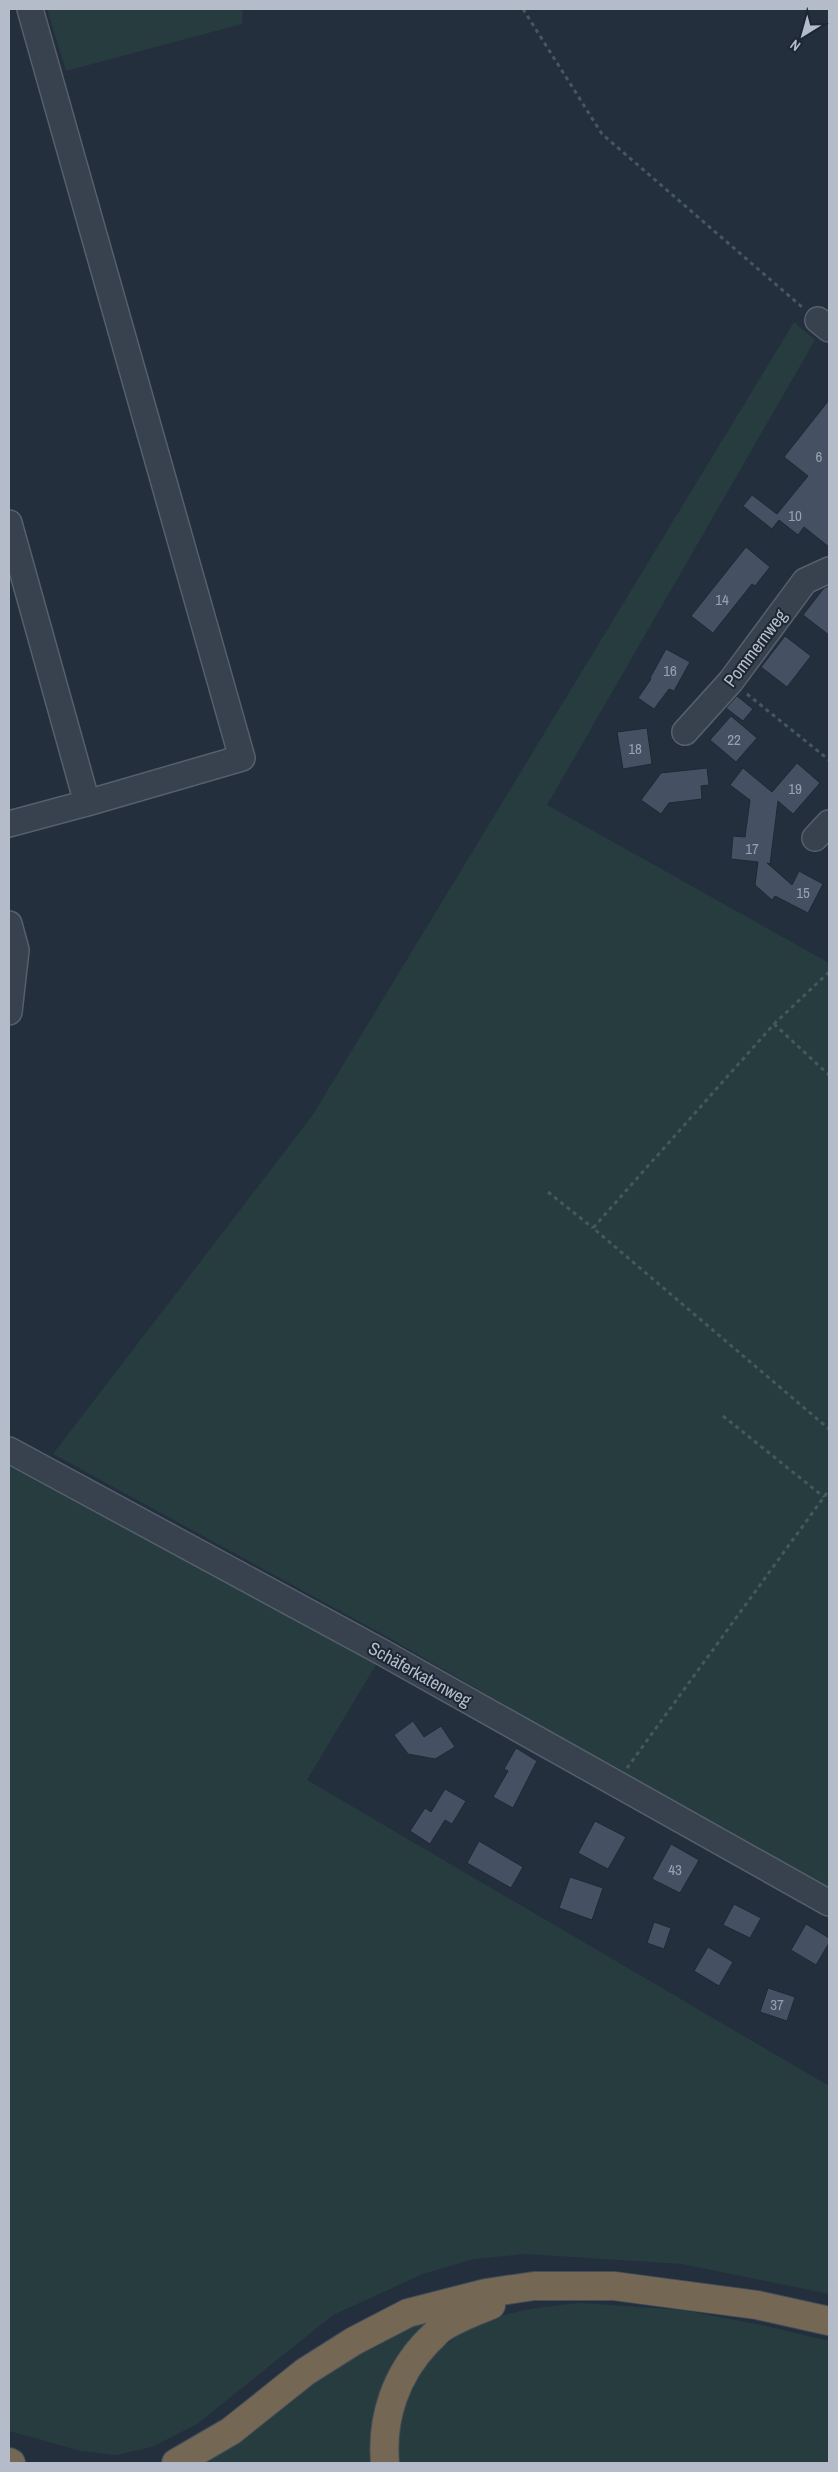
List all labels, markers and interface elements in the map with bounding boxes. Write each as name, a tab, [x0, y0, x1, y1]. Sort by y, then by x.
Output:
north arrow	[778, 10, 828, 60]
text: N	[786, 36, 804, 55]
house number: 6	[816, 446, 823, 467]
house number: 10	[788, 505, 802, 526]
house number: 14	[715, 589, 729, 610]
street label: Pommernweg	[718, 603, 793, 692]
house number: 16	[663, 660, 677, 681]
house number: 22	[727, 729, 741, 750]
house number: 18	[628, 738, 642, 759]
house number: 19	[788, 778, 802, 799]
house number: 17	[745, 838, 759, 859]
house number: 15	[796, 882, 810, 903]
street label: Schäferkatenweg	[364, 1635, 477, 1713]
house number: 43	[668, 1859, 682, 1880]
house number: 37	[770, 1994, 784, 2015]

